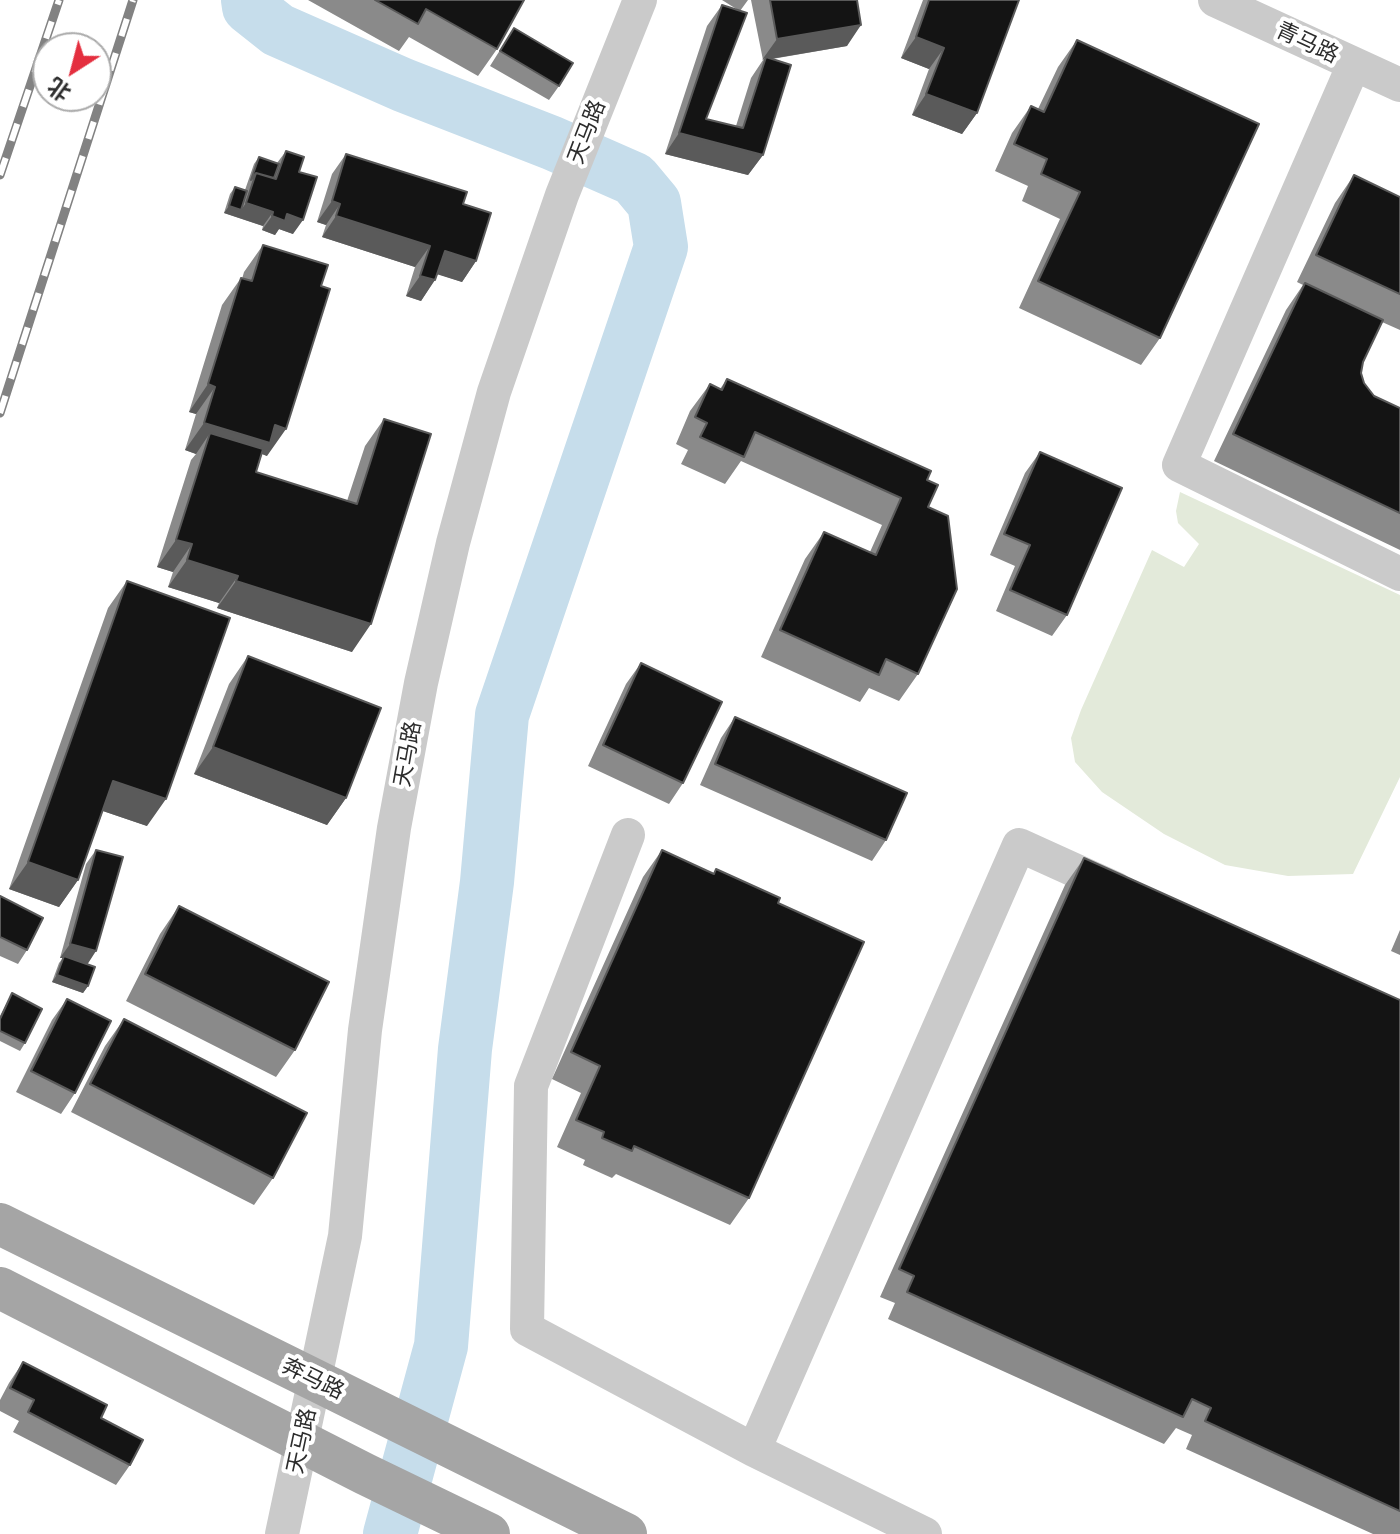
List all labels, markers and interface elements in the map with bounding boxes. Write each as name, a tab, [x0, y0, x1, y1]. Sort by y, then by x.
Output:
street label: 青马路	[1272, 17, 1342, 69]
north arrow	[32, 32, 112, 112]
text: 北	[42, 72, 76, 108]
street label: 天马路	[563, 96, 611, 168]
street label: 天马路	[389, 719, 427, 789]
street label: 奔马路	[278, 1353, 348, 1405]
street label: 天马路	[282, 1406, 322, 1476]

